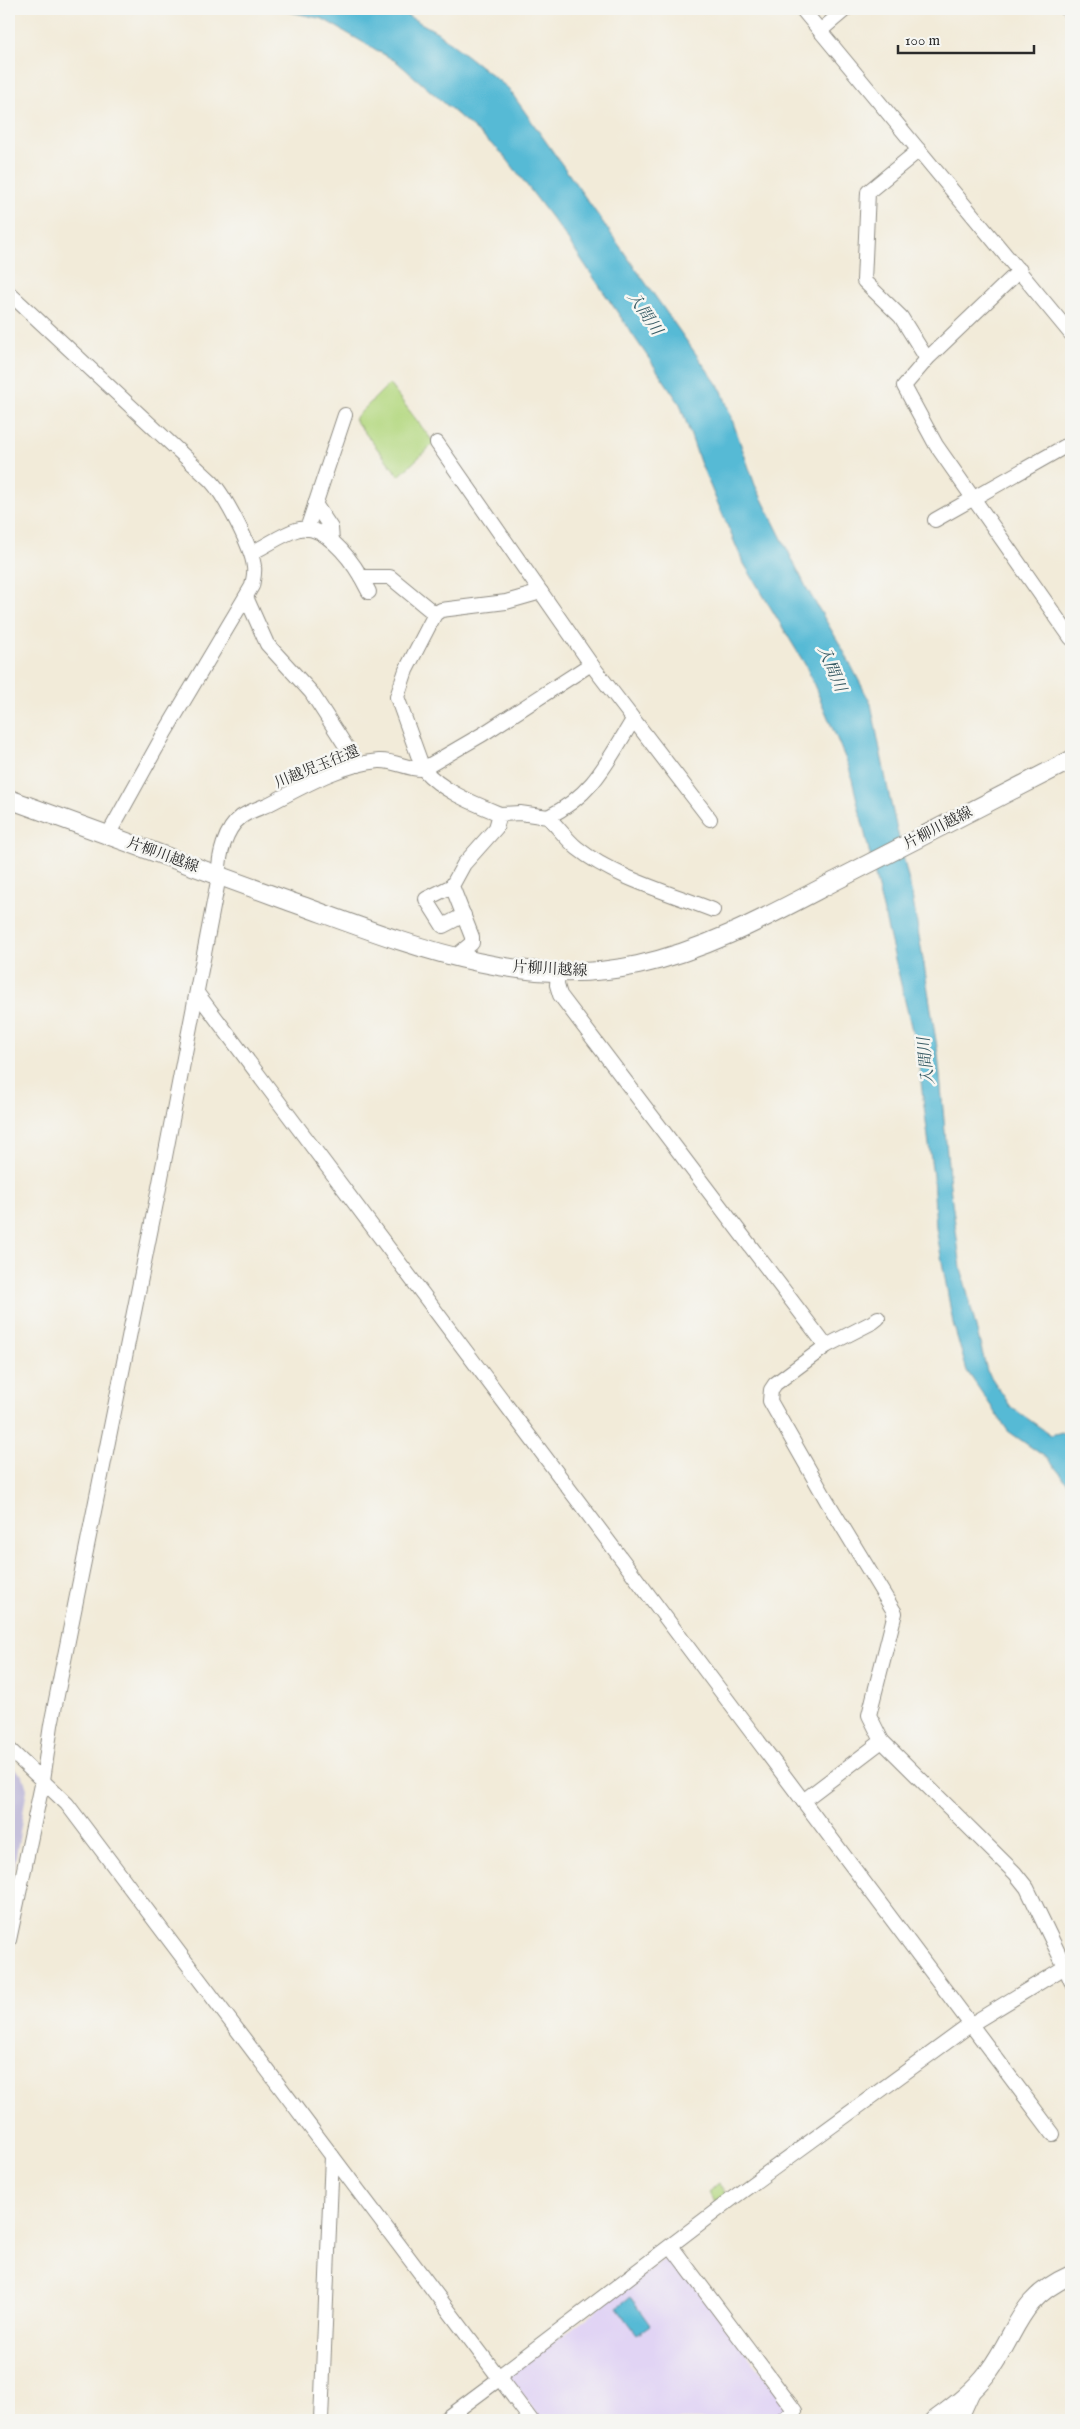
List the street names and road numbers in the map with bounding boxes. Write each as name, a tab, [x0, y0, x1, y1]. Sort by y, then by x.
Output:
street label: 川越児玉往還	[272, 741, 362, 793]
street label: 片柳川越線	[900, 803, 976, 853]
street label: 片柳川越線	[125, 833, 201, 877]
street label: 片柳川越線	[512, 958, 588, 980]

